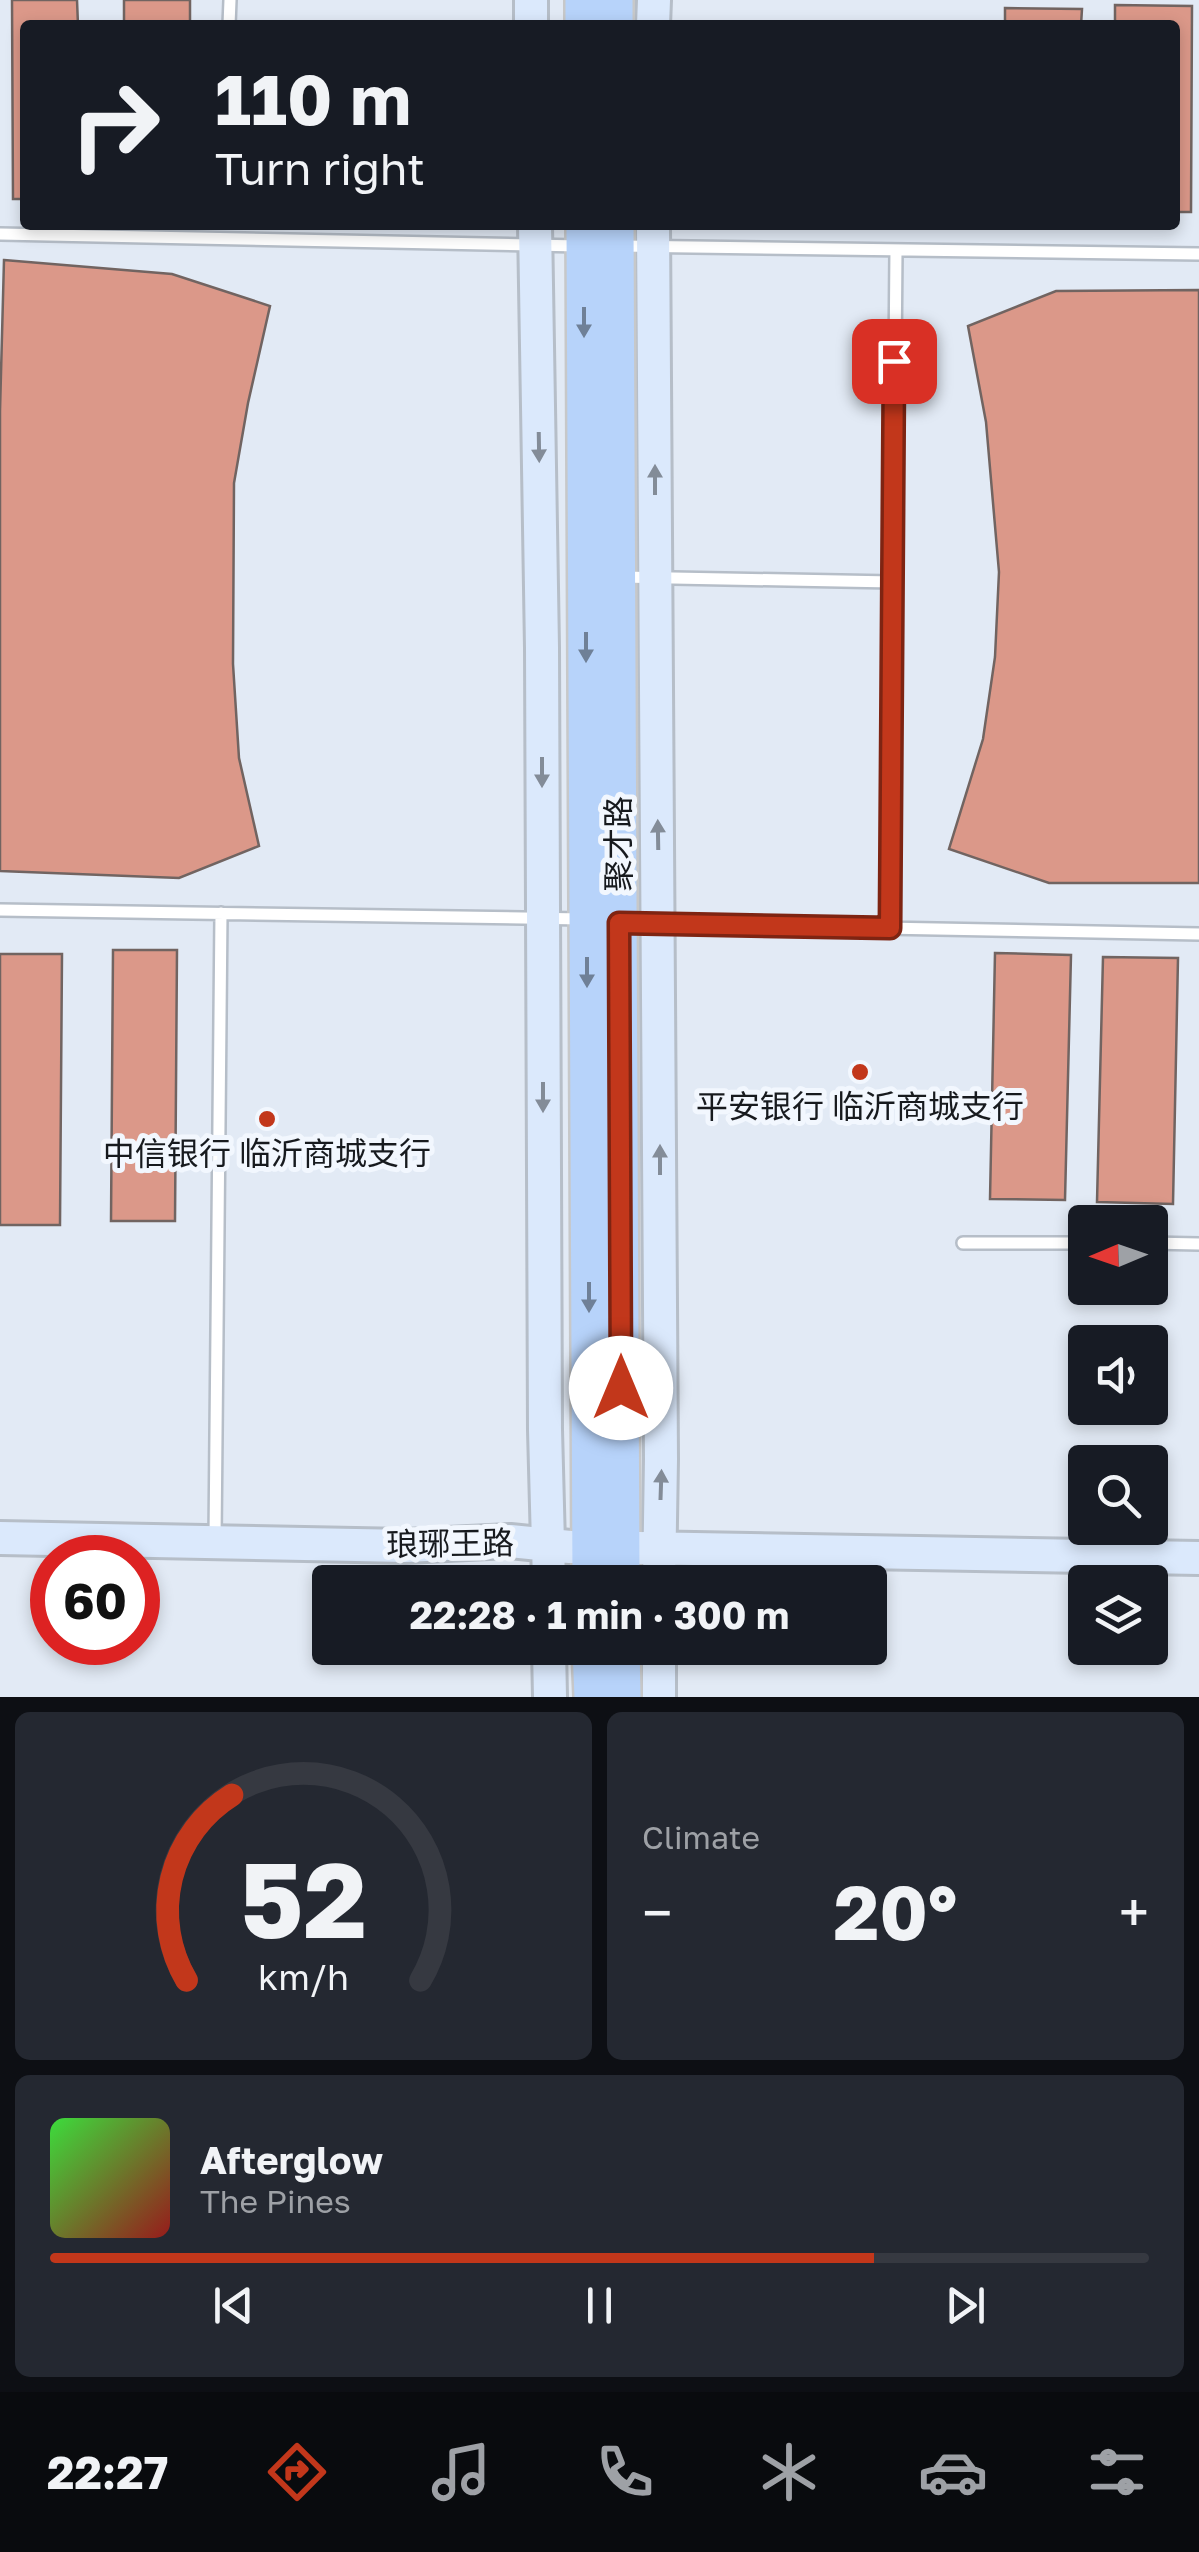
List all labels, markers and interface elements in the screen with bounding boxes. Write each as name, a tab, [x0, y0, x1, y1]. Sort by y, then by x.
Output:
text: 110 m	[215, 56, 411, 140]
icon: right	[50, 60, 180, 190]
text: Turn right	[215, 141, 425, 195]
one-way arrow	[576, 307, 592, 339]
pin	[852, 319, 937, 404]
icon: arrive	[867, 334, 922, 389]
one-way arrow	[531, 431, 547, 463]
one-way arrow	[646, 464, 662, 496]
one-way arrow	[578, 632, 594, 664]
one-way arrow	[534, 756, 550, 788]
street label: 聚才路	[599, 796, 637, 892]
one-way arrow	[650, 819, 666, 851]
one-way arrow	[579, 957, 595, 989]
marker: 平安银行 临沂商城支行	[849, 1061, 871, 1083]
one-way arrow	[535, 1081, 551, 1113]
place label: 平安银行 临沂商城支行	[696, 1087, 1024, 1125]
marker: 中信银行 临沂商城支行	[256, 1108, 278, 1130]
place label: 中信银行 临沂商城支行	[103, 1134, 431, 1172]
one-way arrow	[652, 1144, 668, 1176]
north arrow	[1068, 1205, 1168, 1305]
map controls	[1068, 1205, 1168, 1665]
one-way arrow	[581, 1282, 597, 1314]
button: sound	[1068, 1325, 1168, 1425]
position arrow	[569, 1336, 673, 1440]
button: search	[1068, 1445, 1168, 1545]
one-way arrow	[653, 1469, 669, 1501]
street label: 琅琊王路	[386, 1523, 514, 1563]
speed limit sign: 60	[30, 1535, 160, 1665]
button: layers	[1068, 1565, 1168, 1665]
text: 22:28 · 1 min · 300 m	[410, 1592, 789, 1637]
text: Climate	[642, 1818, 760, 1856]
text: 52	[240, 1836, 367, 1961]
text: 20°	[834, 1866, 957, 1957]
text: −	[642, 1879, 672, 1945]
text: +	[1119, 1879, 1149, 1945]
text: km/h	[258, 1955, 349, 1998]
text: Afterglow	[200, 2137, 383, 2182]
text: The Pines	[200, 2182, 351, 2220]
icon: previous	[206, 2278, 261, 2333]
icon: pause	[572, 2278, 627, 2333]
icon: next	[938, 2278, 993, 2333]
icon: directions	[262, 2437, 332, 2507]
icon: music	[426, 2437, 496, 2507]
icon: phone	[590, 2437, 660, 2507]
icon: climate	[754, 2437, 824, 2507]
icon: car	[918, 2437, 988, 2507]
icon: filters	[1082, 2437, 1152, 2507]
text: 22:27	[47, 2445, 168, 2499]

